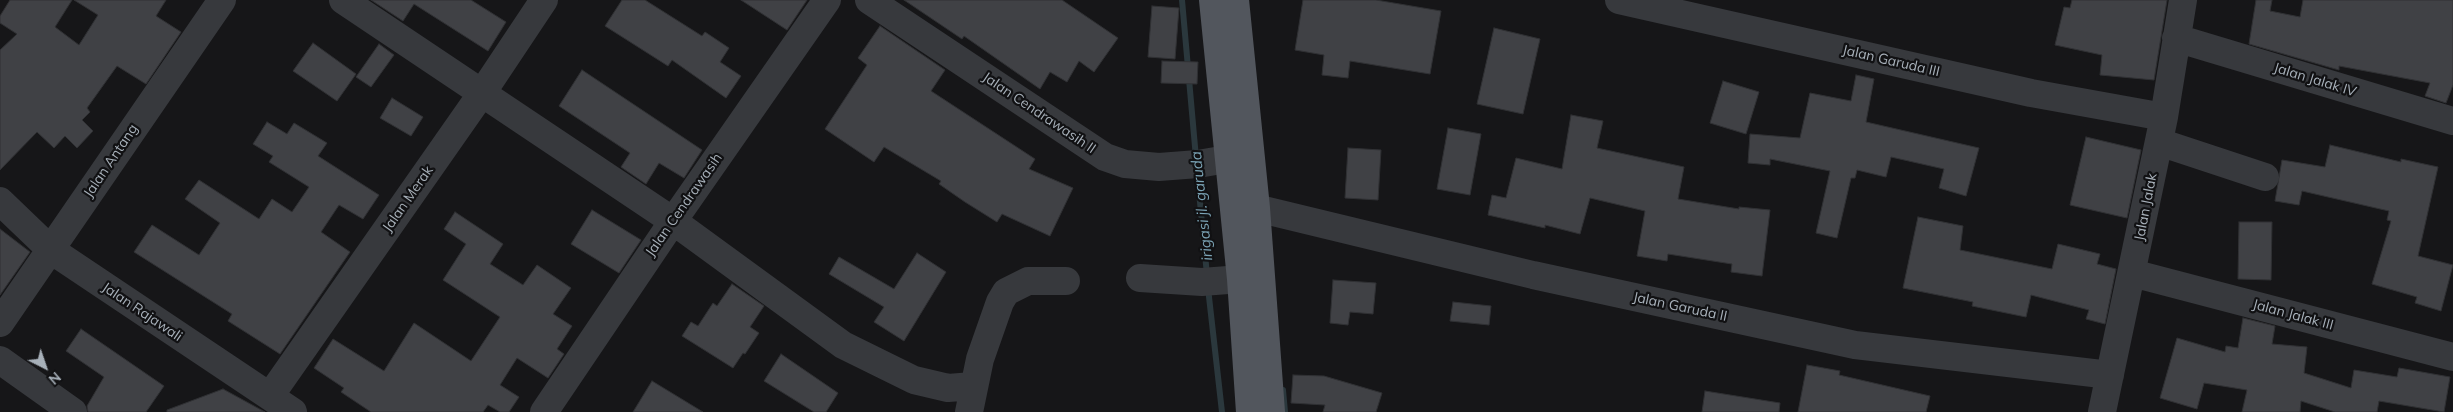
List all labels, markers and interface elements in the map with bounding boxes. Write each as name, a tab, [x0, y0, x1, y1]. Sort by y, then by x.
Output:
street label: Jalan Garuda III	[1841, 42, 1941, 80]
street label: Jalan Jalak IV	[2272, 59, 2358, 101]
street label: Jalan Cendrawasih II	[979, 69, 1099, 157]
street label: Jalan Antang	[80, 121, 142, 201]
street label: Jalan Cendrawasih	[642, 150, 726, 260]
water label: irigasi jl. garuda	[1187, 150, 1217, 262]
street label: Jalan Merak	[379, 163, 437, 235]
street label: Jalan Jalak	[2131, 172, 2161, 242]
street label: Jalan Rajawali	[99, 279, 185, 345]
street label: Jalan Garuda II	[1631, 289, 1729, 325]
street label: Jalan Jalak III	[2251, 296, 2335, 334]
north arrow	[20, 342, 70, 392]
text: N	[45, 368, 65, 389]

